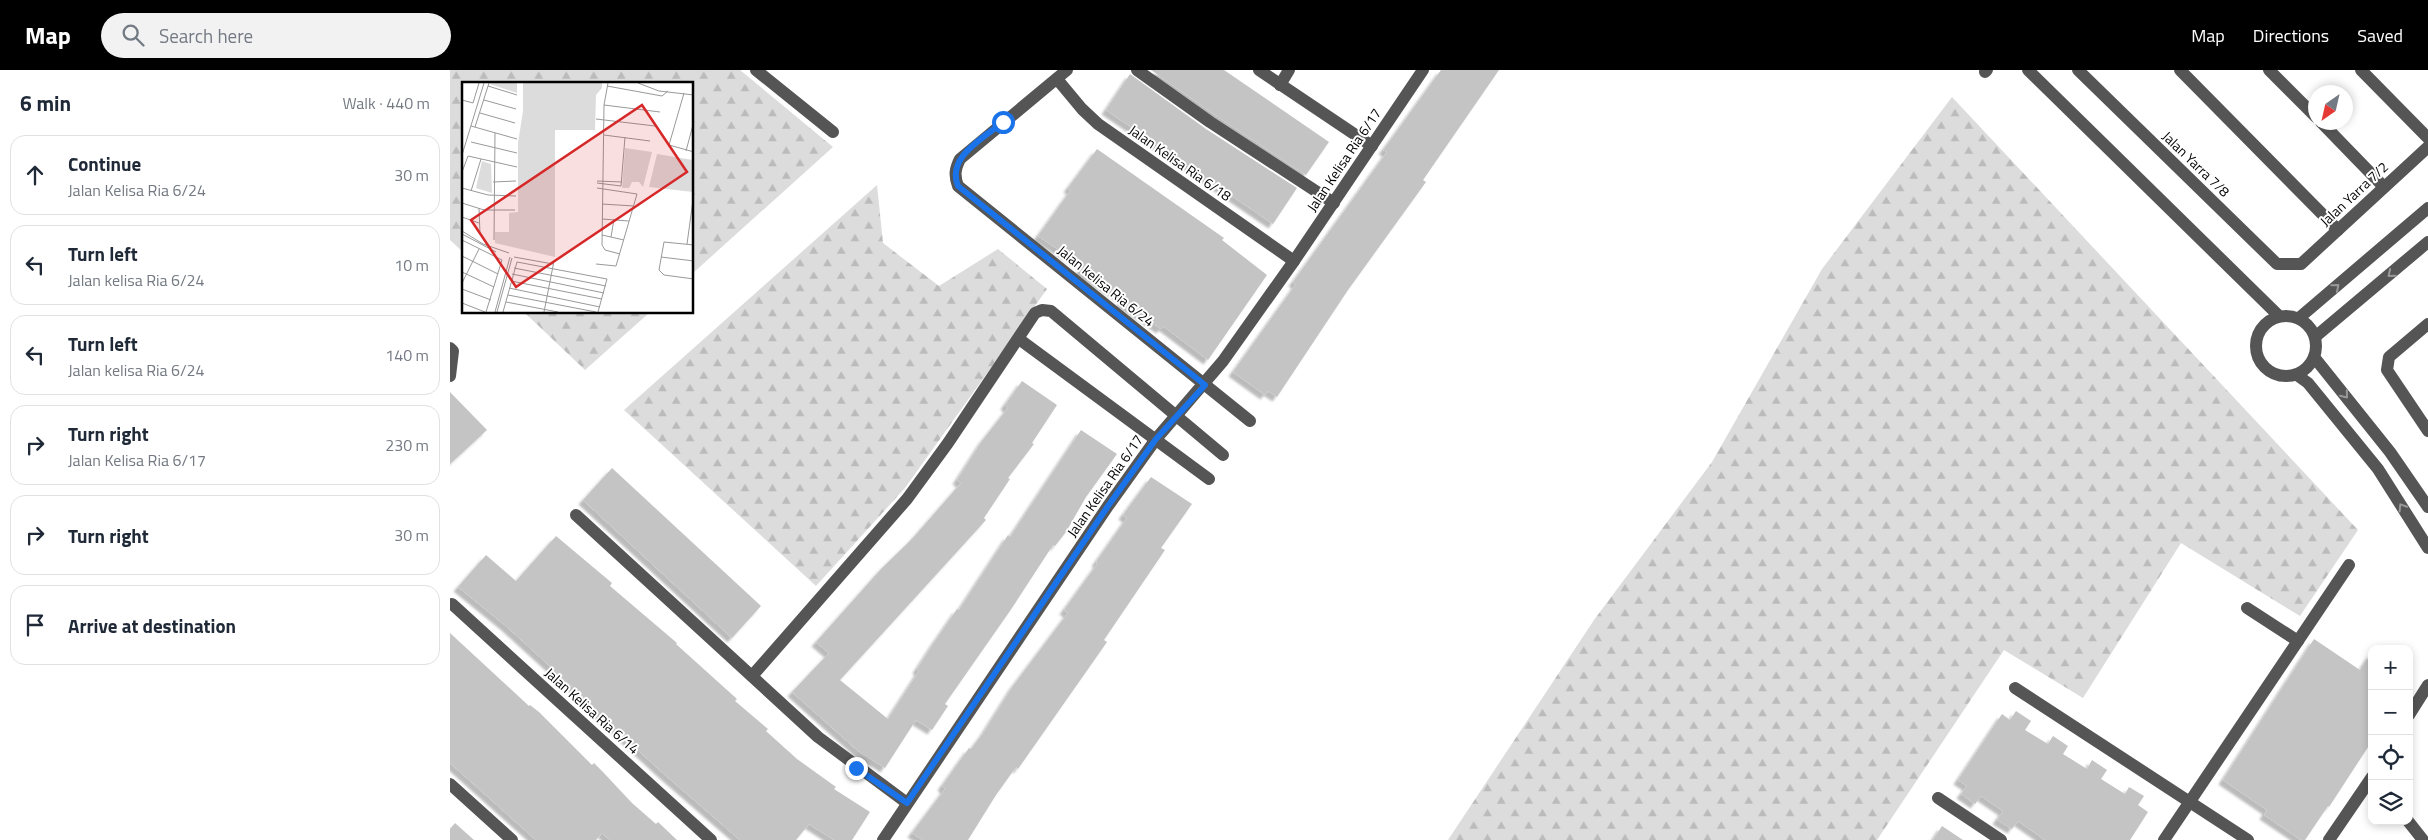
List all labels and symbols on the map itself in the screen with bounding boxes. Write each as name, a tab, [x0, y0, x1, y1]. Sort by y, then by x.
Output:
inset map	[462, 82, 694, 314]
north arrow	[2308, 85, 2353, 130]
street label: Jalan Kelisa Ria 6/17	[1301, 104, 1386, 216]
route start	[992, 111, 1015, 134]
street label: Jalan Kelisa Ria 6/18	[1125, 119, 1236, 206]
street label: Jalan Yarra 7/8	[2158, 126, 2235, 201]
street label: Jalan Yarra 7/2	[2315, 156, 2393, 231]
street label: Jalan kelisa Ria 6/24	[1053, 240, 1159, 331]
one-way arrow	[2387, 268, 2396, 277]
one-way arrow	[2330, 283, 2339, 292]
one-way arrow	[2339, 389, 2348, 398]
street label: Jalan Kelisa Ria 6/17	[1061, 430, 1148, 541]
one-way arrow	[2399, 504, 2408, 513]
street label: Jalan Kelisa Ria 6/14	[540, 662, 644, 759]
route end	[845, 757, 868, 780]

